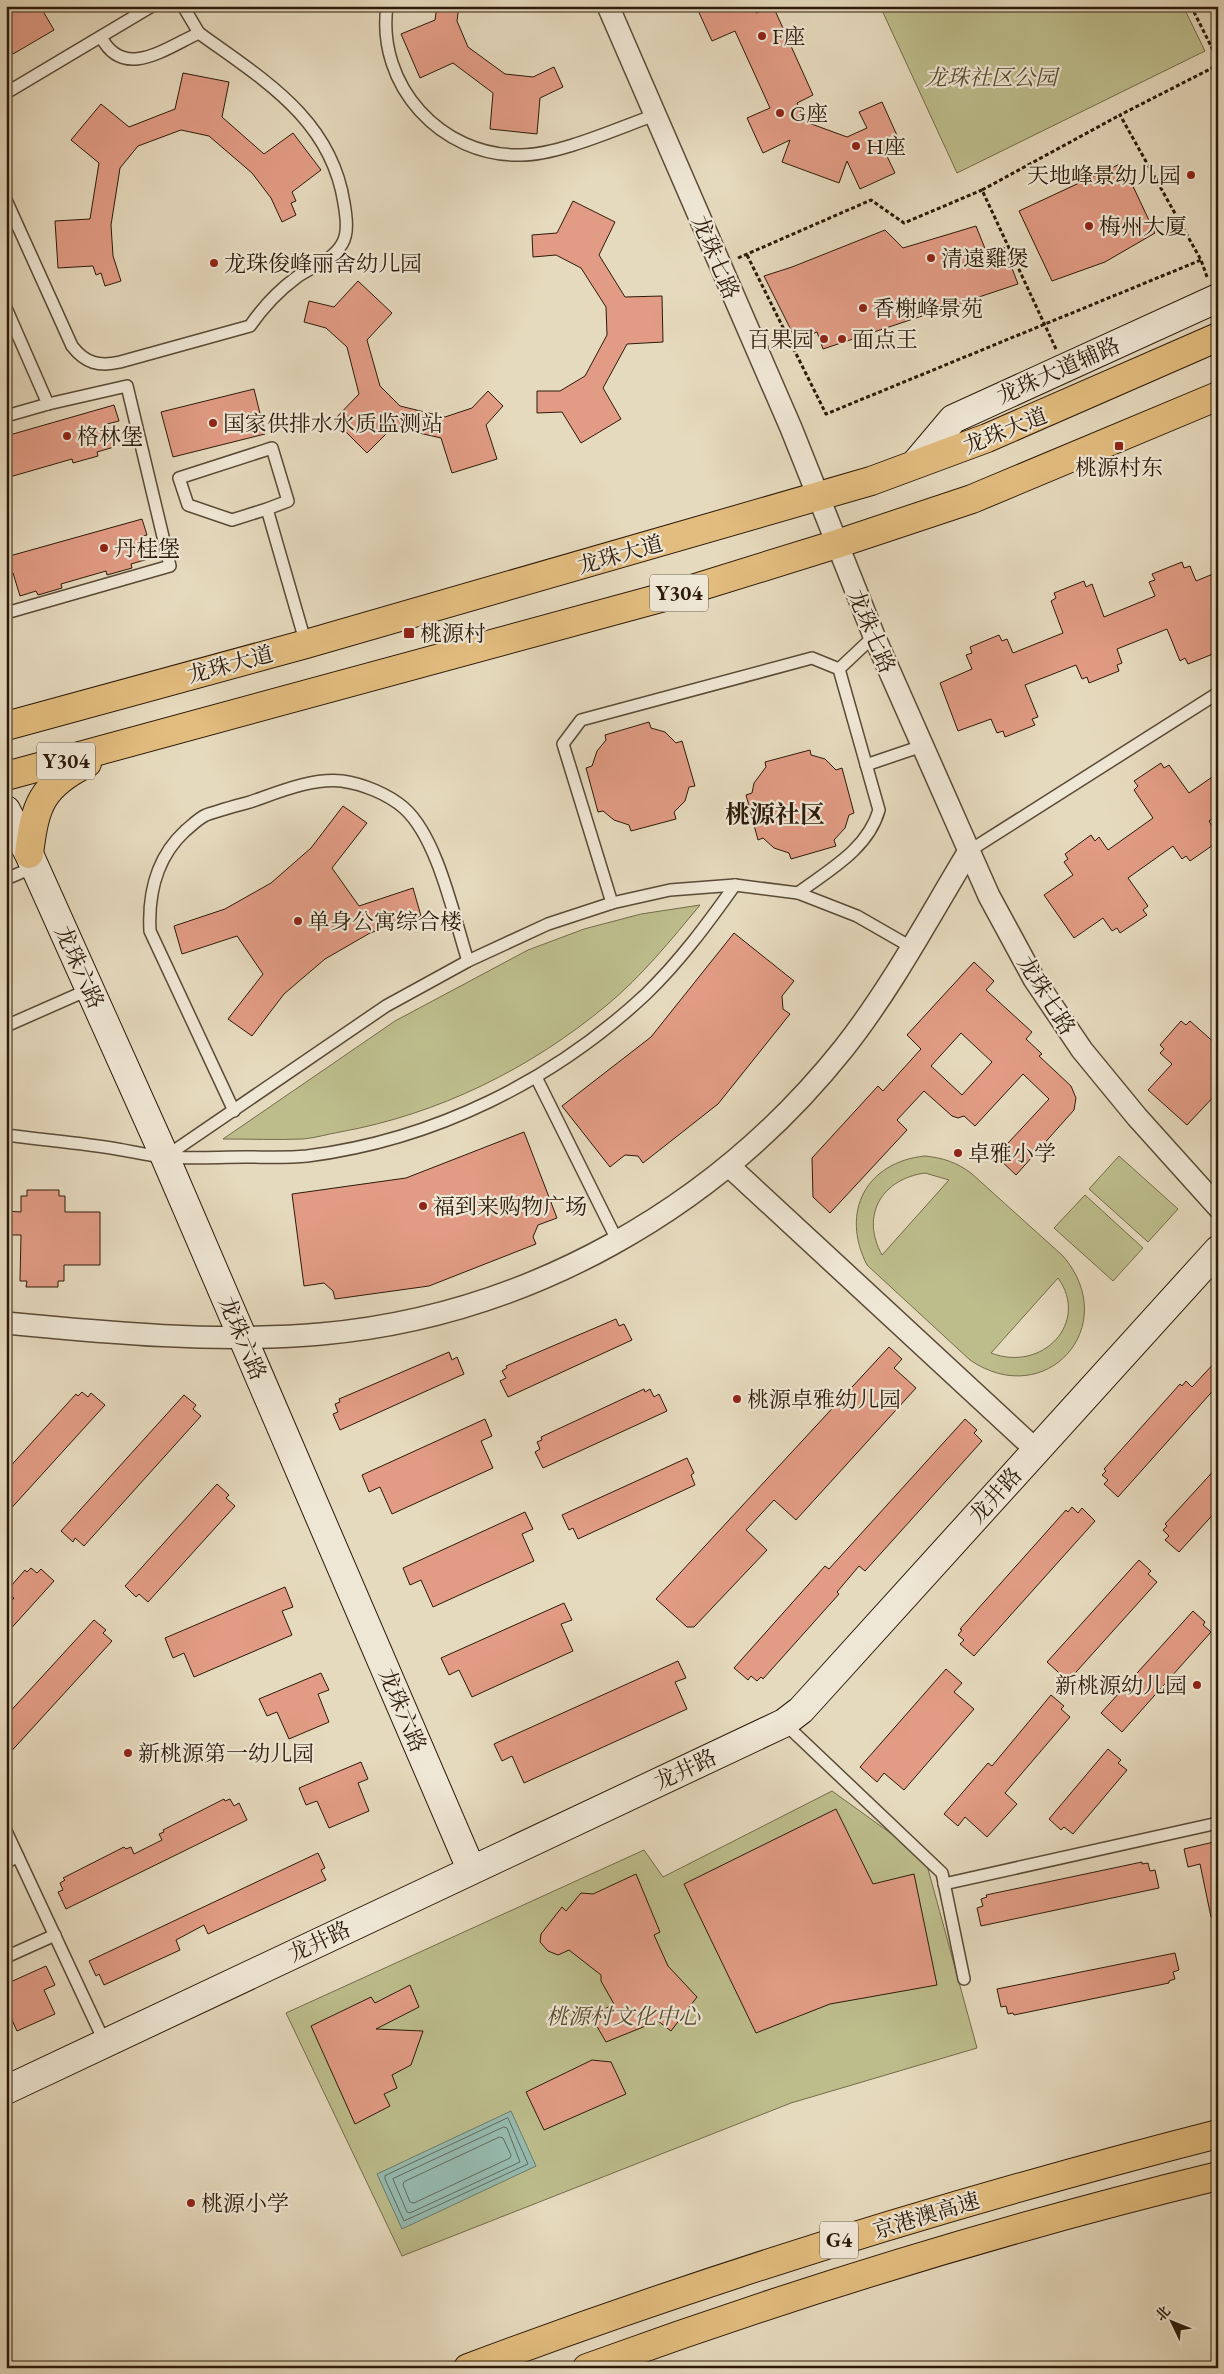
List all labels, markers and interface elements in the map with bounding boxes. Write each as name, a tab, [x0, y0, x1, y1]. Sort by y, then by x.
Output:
place label: F座	[772, 22, 805, 51]
marker: F座	[756, 30, 768, 42]
park label: 龙珠社区公园	[925, 63, 1060, 92]
place label: G座	[790, 99, 828, 128]
marker: G座	[774, 107, 786, 119]
place label: H座	[866, 132, 906, 161]
marker: H座	[850, 140, 862, 152]
place label: 天地峰景幼儿园	[1027, 161, 1181, 190]
marker: 天地峰景幼儿园	[1185, 169, 1197, 181]
street label: 龙珠七路	[685, 211, 746, 303]
place label: 梅州大厦	[1099, 212, 1187, 241]
marker: 梅州大厦	[1083, 220, 1095, 232]
place label: 清遠雞煲	[941, 244, 1029, 273]
place label: 龙珠俊峰丽舍幼儿园	[224, 249, 422, 278]
marker: 清遠雞煲	[925, 252, 937, 264]
marker: 龙珠俊峰丽舍幼儿园	[208, 257, 220, 269]
place label: 香榭峰景苑	[873, 294, 983, 323]
marker: 香榭峰景苑	[857, 302, 869, 314]
place label: 百果园	[748, 325, 814, 354]
place label: 面点王	[852, 325, 918, 354]
street label: 龙珠大道辅路	[992, 330, 1124, 411]
marker: 百果园	[818, 333, 830, 345]
marker: 面点王	[836, 333, 848, 345]
street label: 龙珠大道	[959, 401, 1051, 460]
place label: 国家供排水水质监测站	[223, 409, 443, 438]
marker: 国家供排水水质监测站	[207, 417, 219, 429]
place label: 格林堡	[77, 422, 143, 451]
marker: 格林堡	[61, 430, 73, 442]
marker: 桃源村东	[1113, 440, 1125, 452]
place label: 桃源村东	[1075, 453, 1163, 482]
street label: 龙珠大道	[574, 528, 666, 581]
place label: 丹桂堡	[114, 534, 180, 563]
marker: 丹桂堡	[98, 542, 110, 554]
road number: Y304	[650, 574, 708, 612]
street label: 龙珠七路	[841, 585, 902, 677]
place label: 桃源村	[420, 619, 486, 648]
marker: 桃源村	[402, 626, 416, 640]
street label: 龙珠大道	[184, 639, 276, 690]
road number: Y304	[37, 742, 95, 779]
district label: 桃源社区	[725, 798, 825, 830]
place label: 单身公寓综合楼	[308, 907, 462, 936]
marker: 单身公寓综合楼	[292, 915, 304, 927]
street label: 龙珠六路	[48, 921, 111, 1013]
street label: 龙珠七路	[1011, 950, 1082, 1040]
place label: 卓雅小学	[968, 1139, 1056, 1168]
marker: 卓雅小学	[952, 1147, 964, 1159]
place label: 福到来购物广场	[433, 1192, 587, 1221]
marker: 福到来购物广场	[417, 1200, 429, 1212]
street label: 龙珠六路	[212, 1292, 273, 1384]
place label: 桃源卓雅幼儿园	[747, 1385, 901, 1414]
marker: 桃源卓雅幼儿园	[731, 1393, 743, 1405]
street label: 龙井路	[963, 1461, 1028, 1530]
street label: 龙珠六路	[372, 1664, 433, 1756]
place label: 新桃源幼儿园	[1055, 1671, 1187, 1700]
marker: 新桃源幼儿园	[1191, 1679, 1203, 1691]
place label: 新桃源第一幼儿园	[138, 1739, 314, 1768]
street label: 龙井路	[649, 1742, 721, 1797]
marker: 新桃源第一幼儿园	[122, 1747, 134, 1759]
street label: 龙井路	[283, 1914, 355, 1969]
park label: 桃源村文化中心	[546, 2002, 701, 2031]
street label: 京港澳高速	[869, 2186, 983, 2245]
place label: 桃源小学	[201, 2189, 289, 2218]
marker: 桃源小学	[185, 2197, 197, 2209]
road number: G4	[820, 2222, 858, 2258]
north arrow	[1146, 2296, 1196, 2346]
text: 北	[1151, 2302, 1174, 2324]

